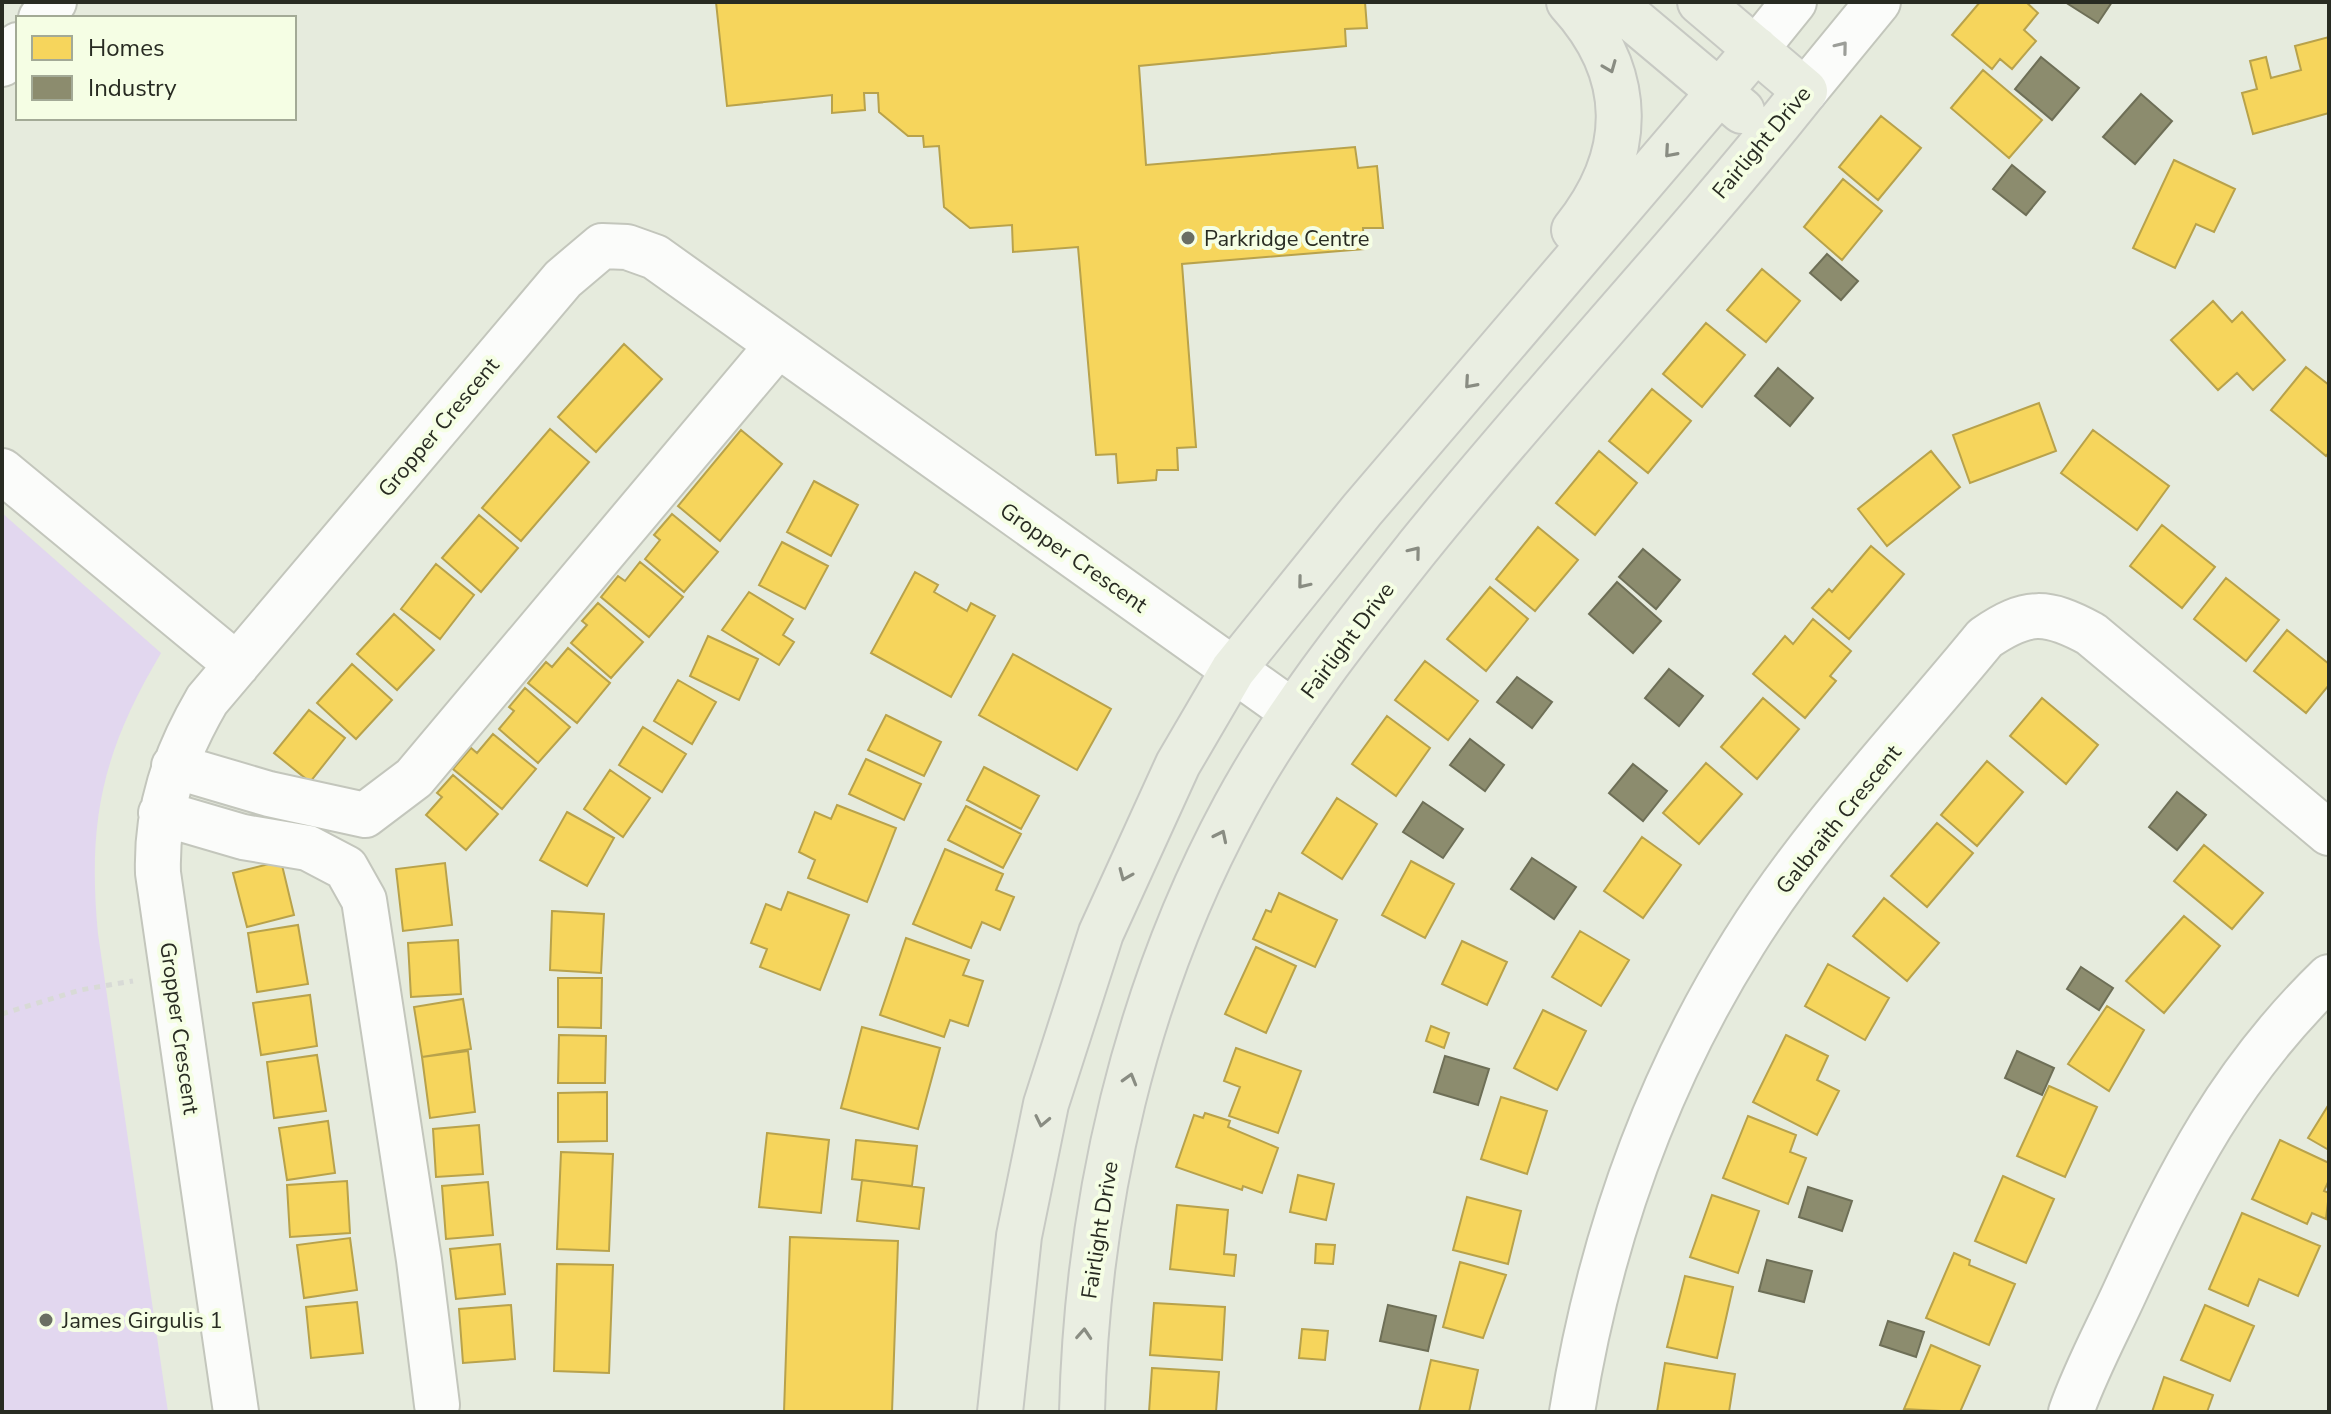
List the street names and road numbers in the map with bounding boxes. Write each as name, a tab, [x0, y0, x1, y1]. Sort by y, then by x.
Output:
street label: Fairlight Drive	[1706, 80, 1818, 205]
street label: Gropper Crescent	[372, 351, 506, 504]
street label: Gropper Crescent	[994, 496, 1153, 620]
street label: Fairlight Drive	[1294, 576, 1402, 705]
street label: Galbraith Crescent	[1769, 738, 1909, 901]
street label: Gropper Crescent	[152, 940, 206, 1116]
street label: Fairlight Drive	[1074, 1159, 1126, 1301]

